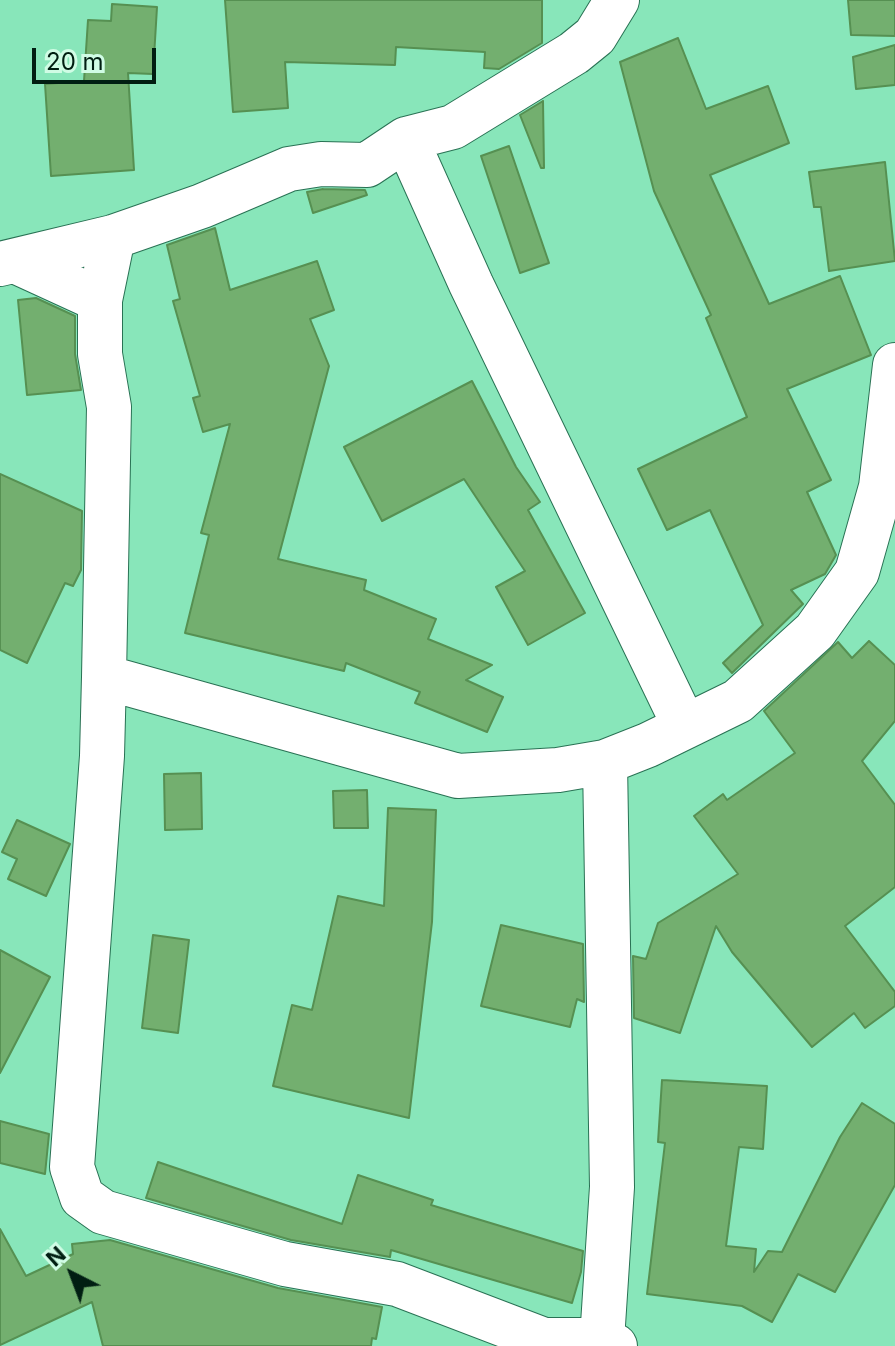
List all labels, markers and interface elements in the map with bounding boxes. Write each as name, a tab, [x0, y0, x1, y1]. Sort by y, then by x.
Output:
scale bar	[36, 32, 160, 82]
text: 20 m	[46, 47, 104, 76]
north arrow	[32, 1234, 112, 1314]
text: N	[41, 1241, 71, 1271]

